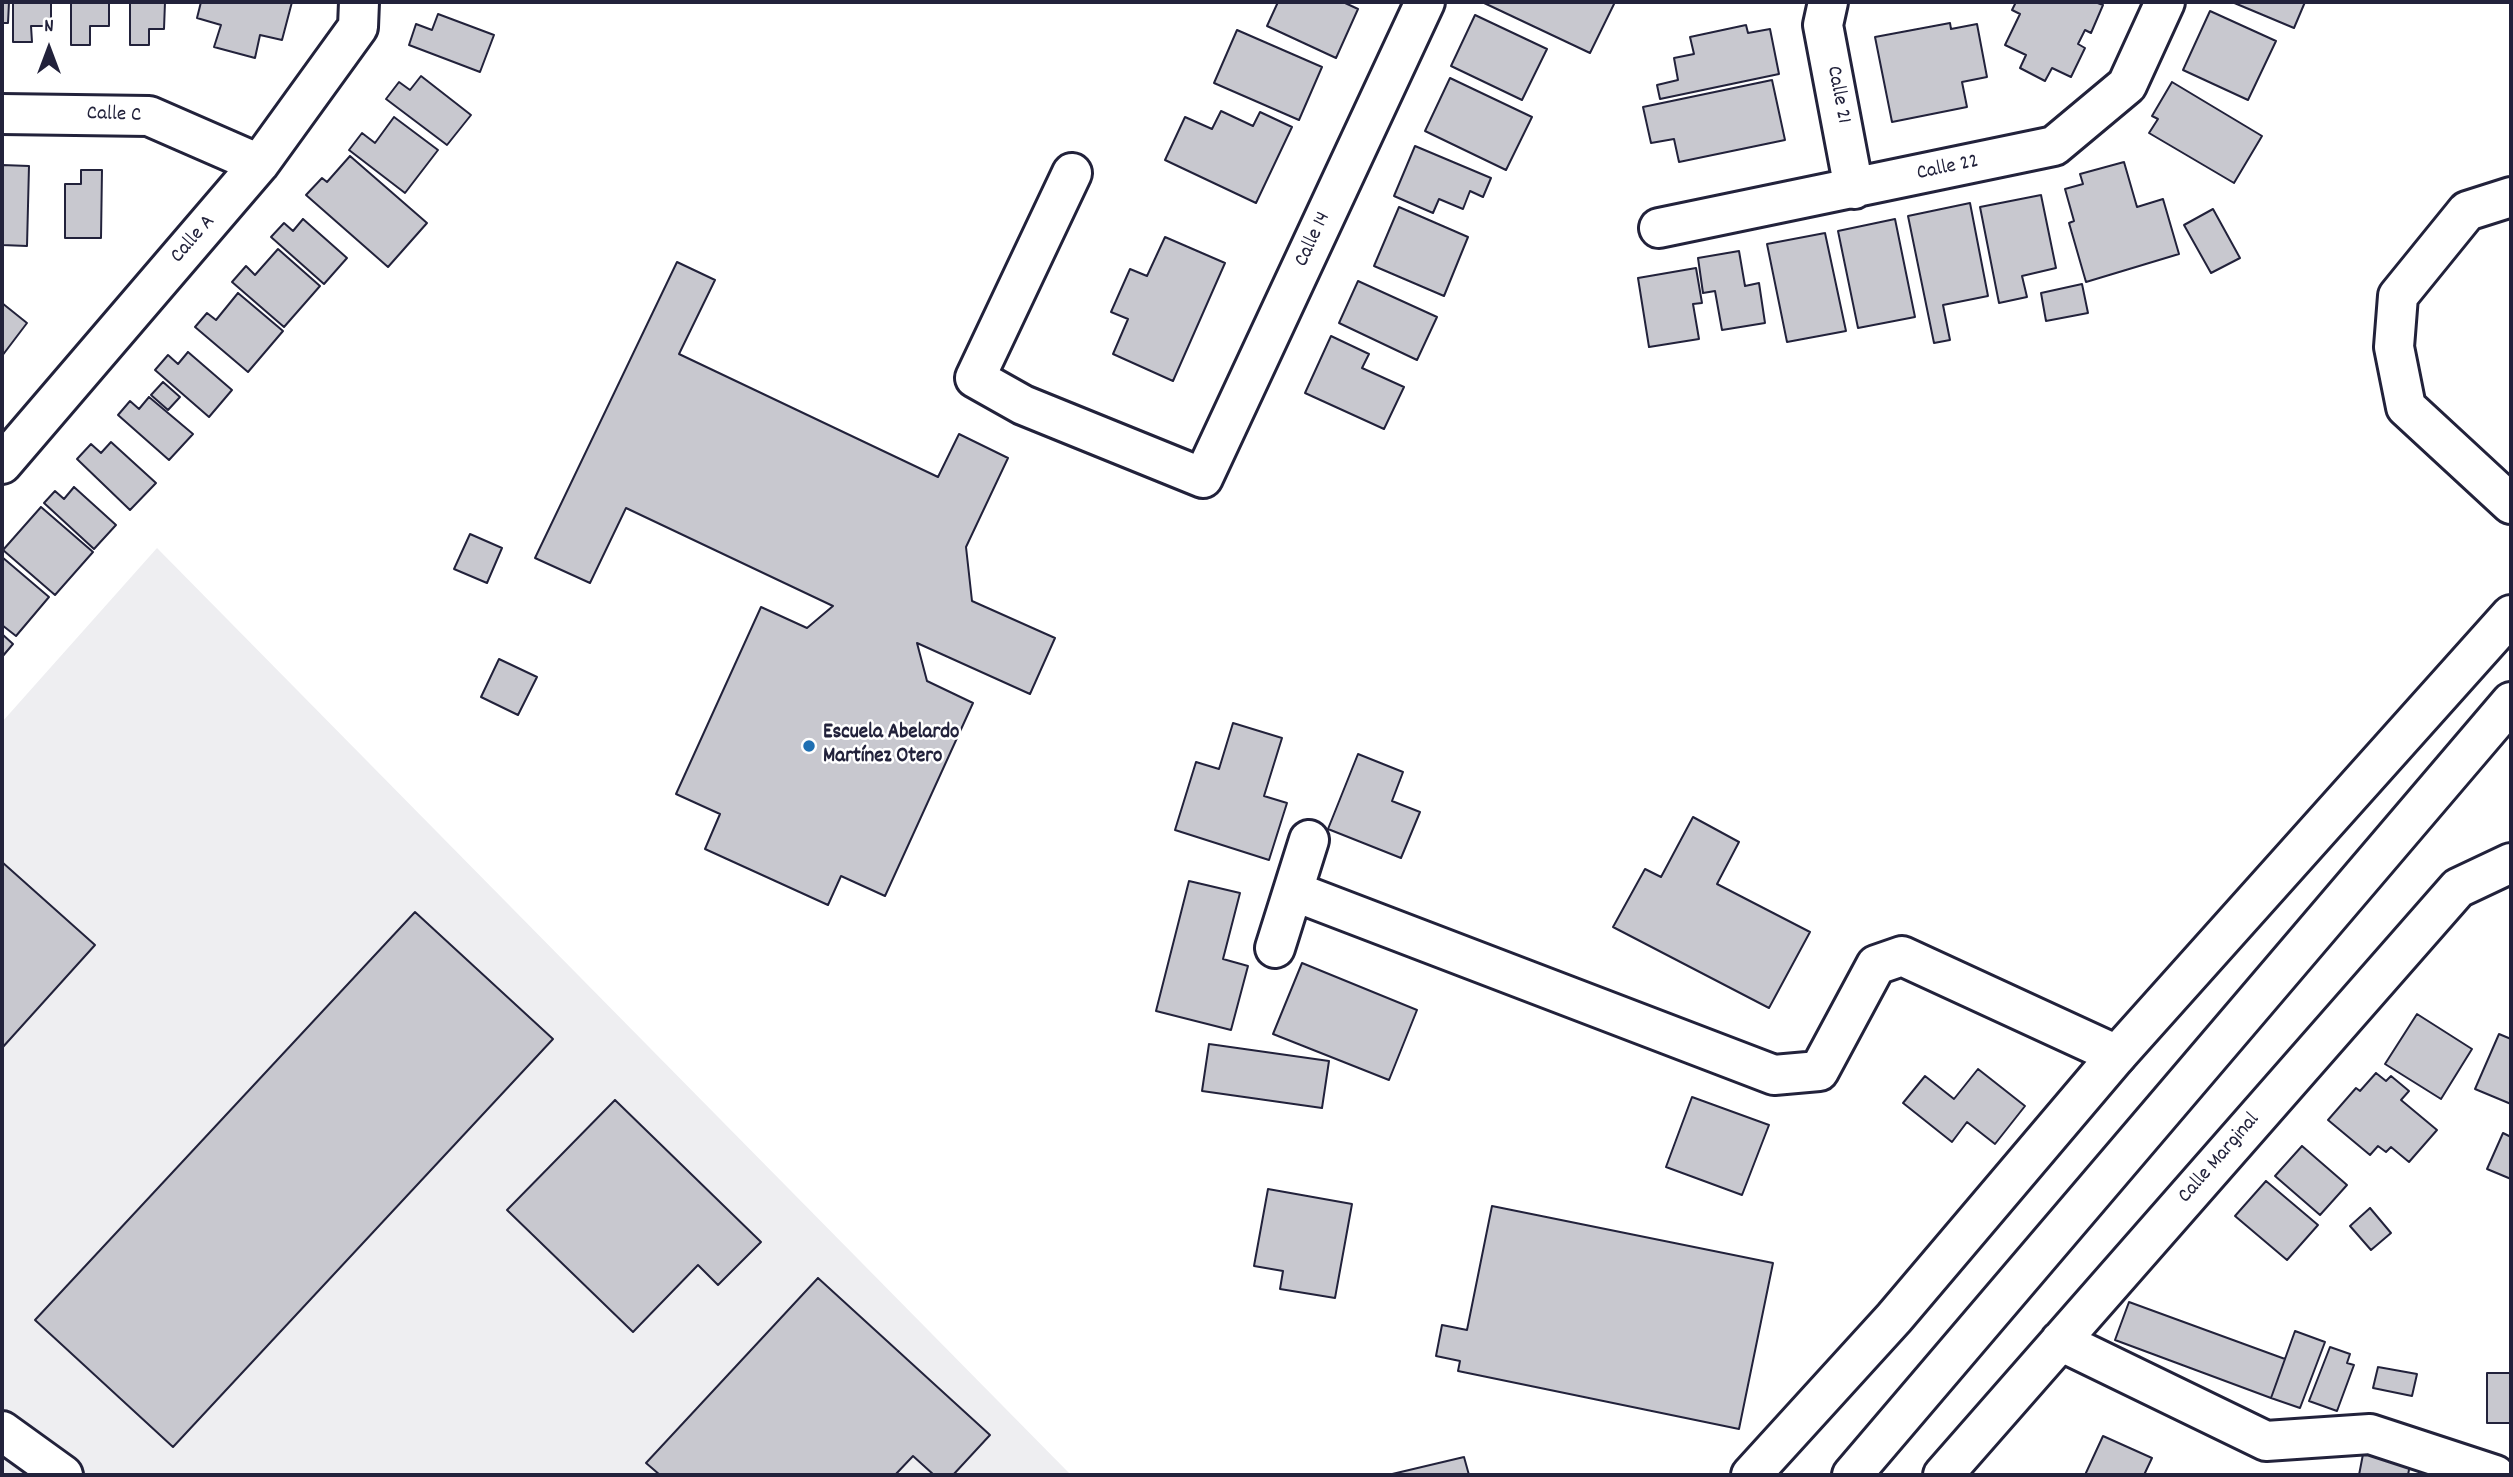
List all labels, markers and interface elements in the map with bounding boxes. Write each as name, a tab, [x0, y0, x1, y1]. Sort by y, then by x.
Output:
north arrow	[14, 14, 84, 84]
text: N	[44, 14, 54, 41]
street label: Calle 21	[1819, 64, 1855, 126]
street label: Calle C	[86, 102, 142, 130]
street label: Calle 22	[1915, 150, 1981, 188]
street label: Calle 14	[1290, 209, 1338, 271]
street label: Calle A	[166, 211, 222, 269]
place label: Escuela Abelardo Martínez Otero	[823, 721, 959, 771]
marker: Escuela Abelardo Martínez Otero	[801, 738, 817, 754]
street label: Calle Marginal	[2174, 1109, 2266, 1209]

